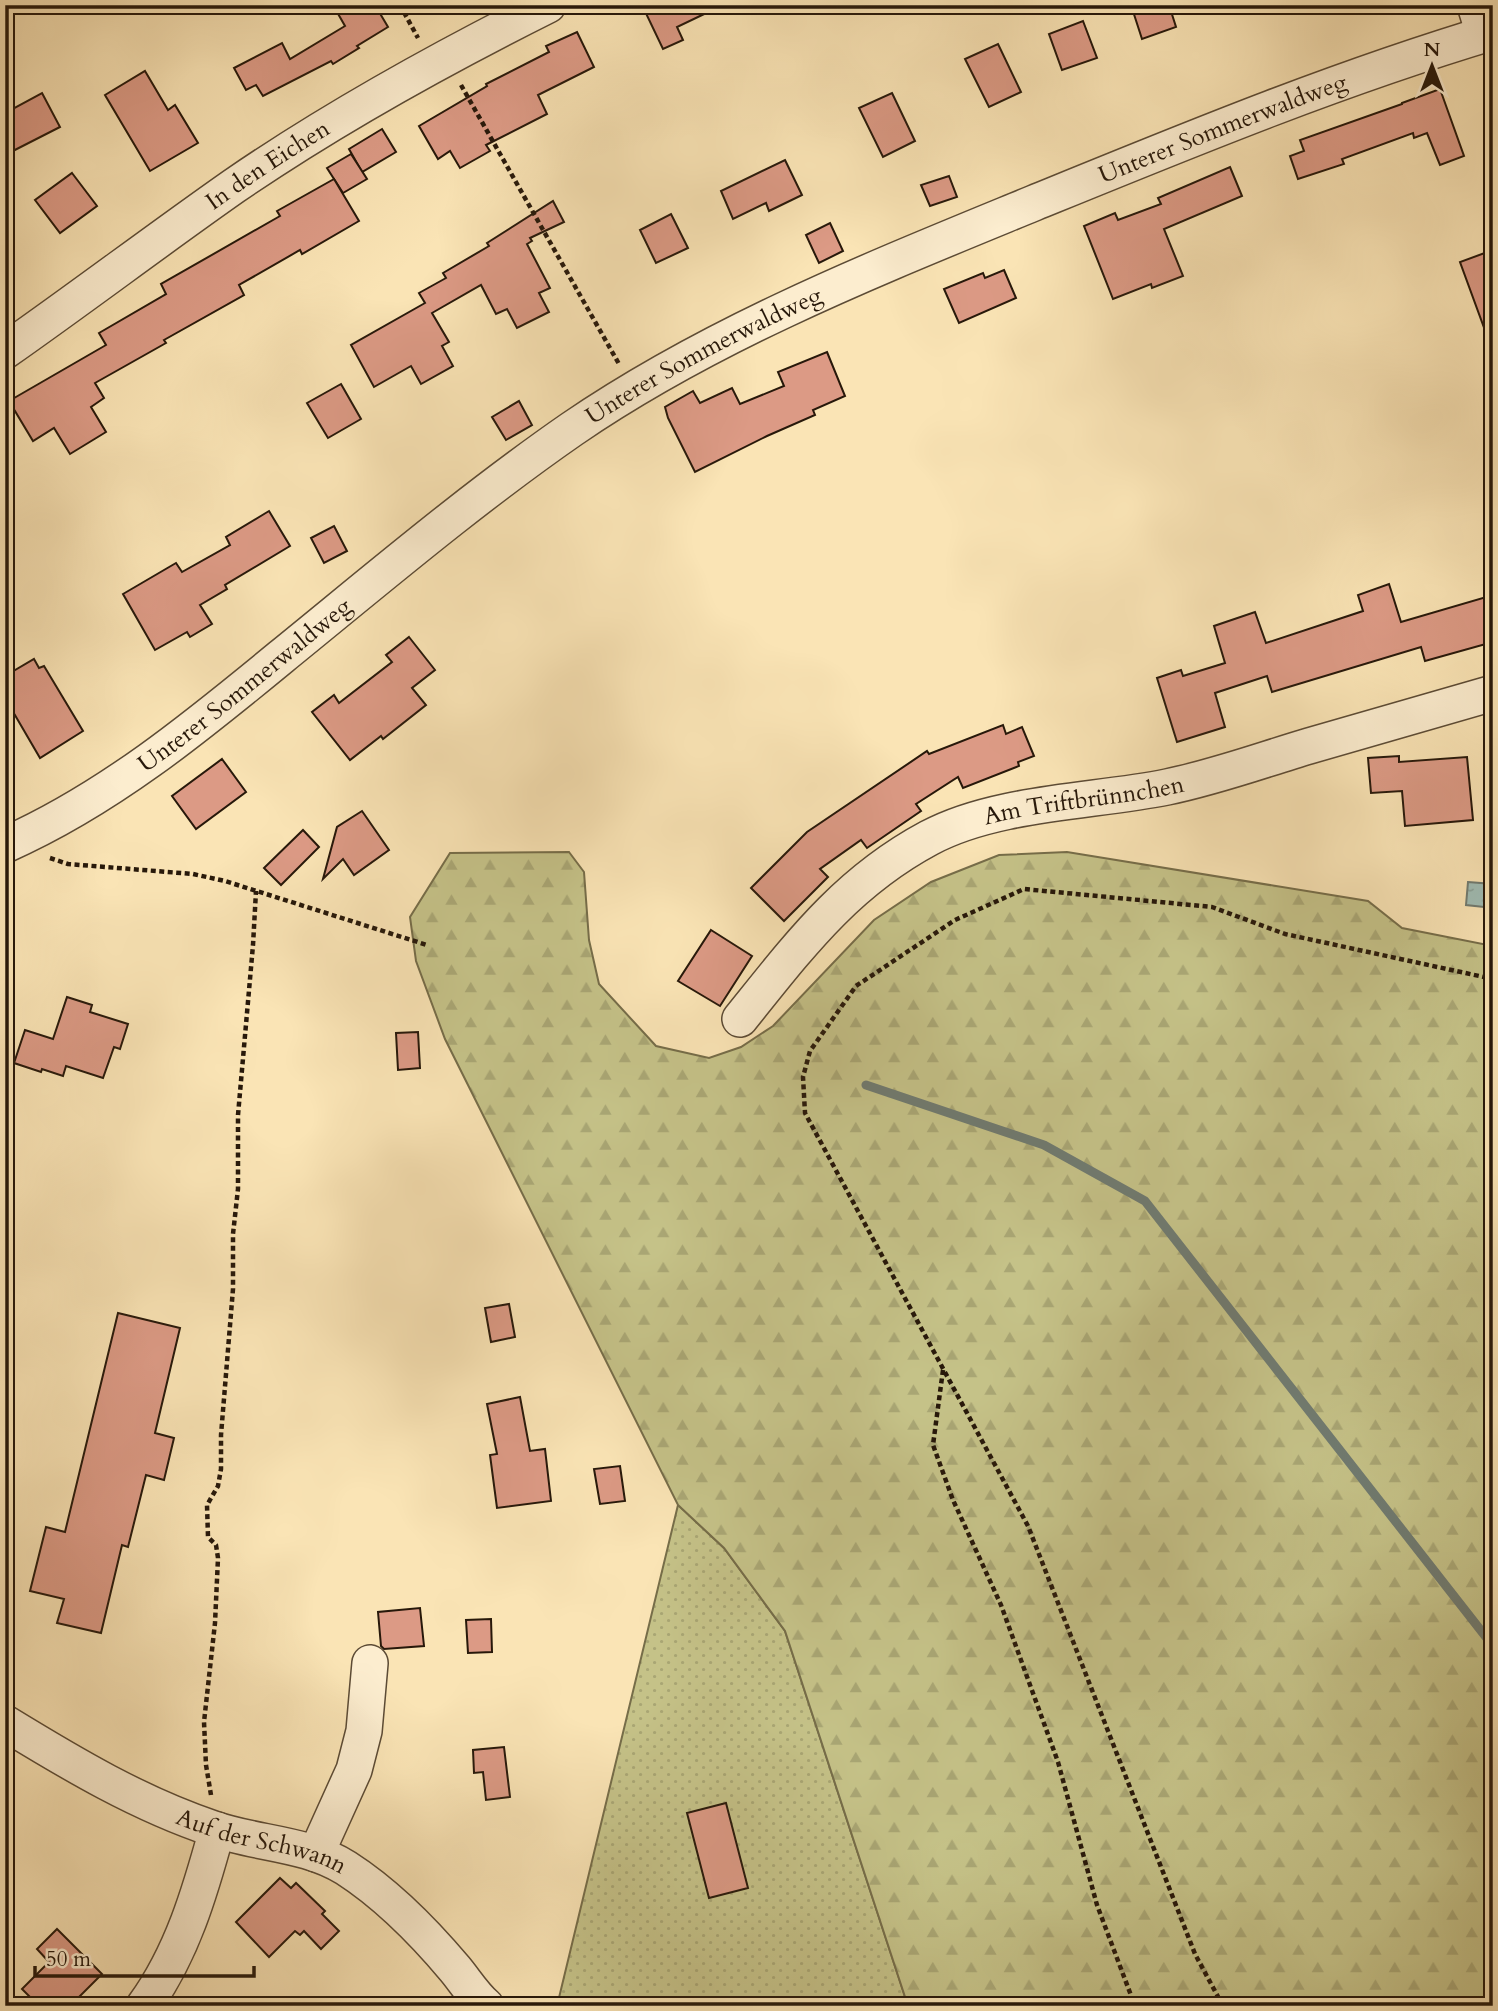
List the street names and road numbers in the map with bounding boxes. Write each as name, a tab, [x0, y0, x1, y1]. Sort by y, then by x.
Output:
street label: Unterer Sommerwaldweg	[1094, 65, 1352, 192]
street label: In den Eichen	[199, 112, 336, 218]
street label: Unterer Sommerwaldweg	[579, 279, 828, 433]
street label: Unterer Sommerwaldweg	[131, 590, 359, 780]
street label: Am Triftbrünnchen	[980, 768, 1188, 833]
street label: Auf der Schwann	[171, 1801, 353, 1882]

